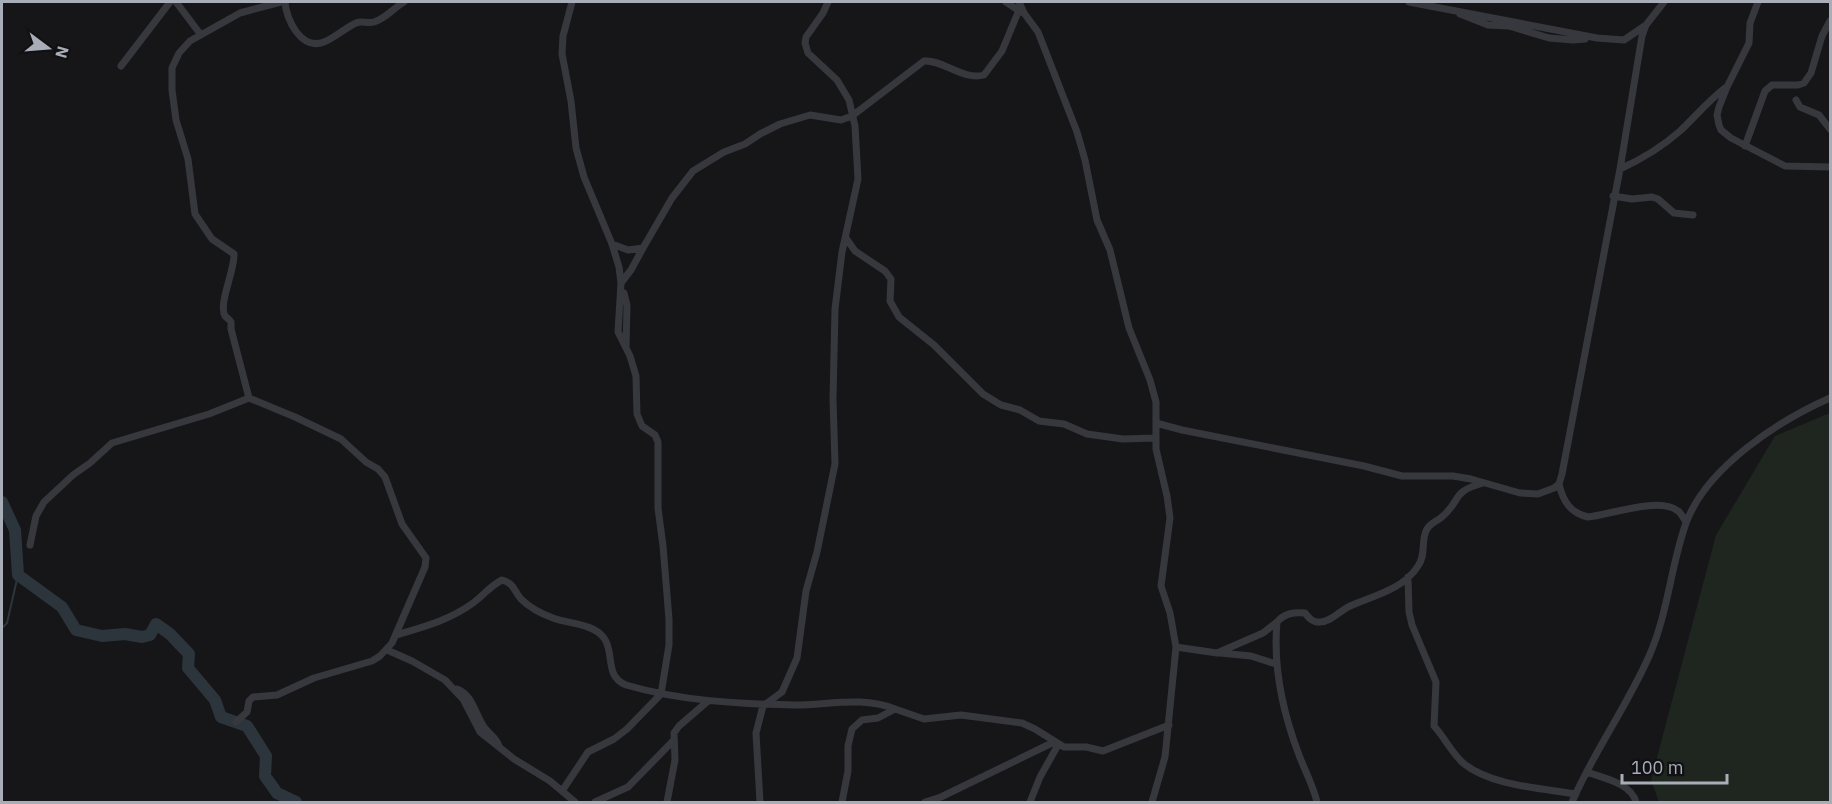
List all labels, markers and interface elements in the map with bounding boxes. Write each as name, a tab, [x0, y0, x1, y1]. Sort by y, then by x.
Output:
north arrow	[18, 18, 78, 78]
text: N	[51, 44, 74, 60]
scale bar	[1622, 747, 1727, 785]
text: 100 m	[1631, 756, 1683, 779]

